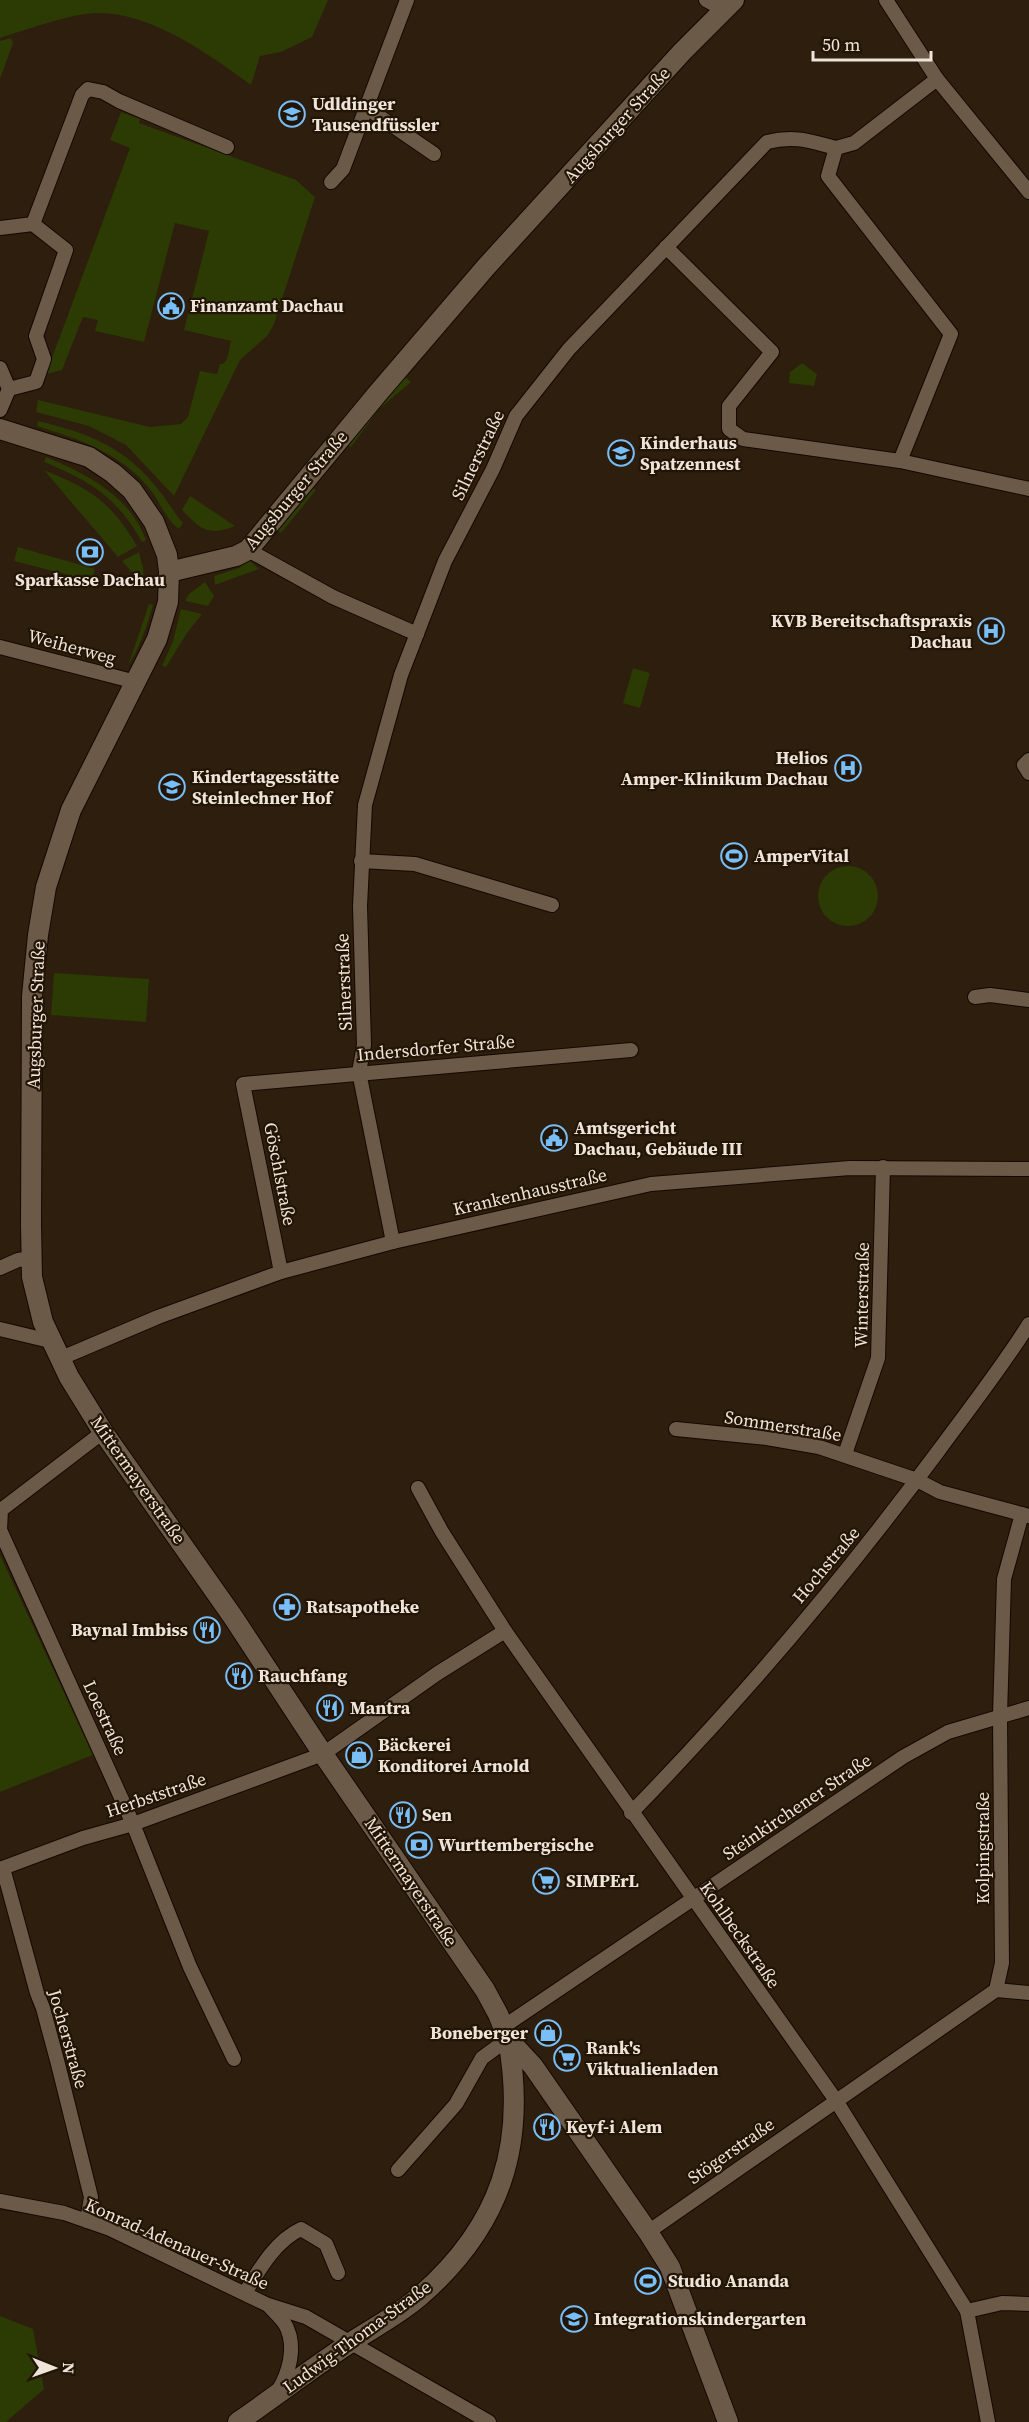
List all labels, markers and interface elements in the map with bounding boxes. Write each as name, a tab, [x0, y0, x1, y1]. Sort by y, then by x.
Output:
scale bar	[813, 24, 932, 62]
text: 50 m	[822, 32, 860, 57]
street label: Augsburger Straße	[558, 61, 676, 188]
place label: Udldinger Tausendfüssler	[312, 91, 440, 137]
school or university icon: Udldinger Tausendfüssler	[277, 99, 307, 129]
public building icon: Finanzamt Dachau	[156, 291, 186, 321]
place label: Finanzamt Dachau	[190, 293, 344, 318]
street label: Silnerstraße	[445, 405, 510, 504]
street label: Augsburger Straße	[238, 425, 353, 555]
place label: Kinderhaus Spatzennest	[640, 430, 741, 476]
school or university icon: Kinderhaus Spatzennest	[606, 438, 636, 468]
bank icon: Sparkasse Dachau	[75, 537, 105, 567]
place label: Sparkasse Dachau	[15, 567, 165, 592]
place label: KVB Bereitschaftspraxis Dachau	[771, 608, 972, 654]
hospital icon: KVB Bereitschaftspraxis Dachau	[976, 616, 1006, 646]
street label: Weiherweg	[25, 623, 119, 670]
place label: Helios Amper-Klinikum Dachau	[621, 745, 828, 791]
hospital icon: Helios Amper-Klinikum Dachau	[833, 753, 863, 783]
place label: Kindertagesstätte Steinlechner Hof	[192, 764, 339, 810]
school or university icon: Kindertagesstätte Steinlechner Hof	[157, 772, 187, 802]
sports icon: AmperVital	[719, 841, 749, 871]
place label: AmperVital	[754, 843, 849, 868]
street label: Silnerstraße	[329, 933, 358, 1031]
street label: Augsburger Straße	[20, 940, 51, 1090]
street label: Indersdorfer Straße	[356, 1028, 516, 1067]
place label: Amtsgericht Dachau, Gebäude III	[574, 1115, 743, 1161]
street label: Göschlstraße	[258, 1120, 303, 1228]
public building icon: Amtsgericht Dachau, Gebäude III	[539, 1123, 569, 1153]
street label: Krankenhausstraße	[450, 1162, 609, 1221]
street label: Winterstraße	[848, 1242, 875, 1348]
street label: Sommerstraße	[723, 1404, 843, 1447]
street label: Mittermayerstraße	[85, 1411, 192, 1549]
street label: Hochstraße	[786, 1521, 865, 1608]
pharmacy icon: Ratsapotheke	[272, 1592, 302, 1622]
place label: Ratsapotheke	[306, 1594, 419, 1619]
restaurant icon: Baynal Imbiss	[192, 1615, 222, 1645]
place label: Baynal Imbiss	[71, 1617, 188, 1642]
restaurant icon: Rauchfang	[224, 1661, 254, 1691]
place label: Rauchfang	[258, 1663, 347, 1688]
street label: Loestraße	[77, 1676, 134, 1759]
restaurant icon: Mantra	[315, 1693, 345, 1723]
place label: Mantra	[350, 1695, 411, 1720]
place label: Bäckerei Konditorei Arnold	[378, 1732, 530, 1778]
shop icon: Bäckerei Konditorei Arnold	[344, 1740, 374, 1770]
street label: Steinkirchener Straße	[717, 1747, 876, 1866]
street label: Herbststraße	[102, 1766, 209, 1823]
street label: Kolpingstraße	[970, 1792, 995, 1904]
restaurant icon: Sen	[388, 1800, 418, 1830]
place label: Sen	[422, 1802, 452, 1827]
street label: Mittermayerstraße	[359, 1812, 464, 1951]
bank icon: Wurttembergische	[404, 1830, 434, 1860]
place label: Wurttembergische	[438, 1832, 594, 1857]
supermarket icon: SIMPErL	[531, 1866, 561, 1896]
place label: SIMPErL	[566, 1868, 639, 1893]
street label: Kohlbeckstraße	[694, 1876, 787, 1993]
street label: Jocherstraße	[42, 1985, 95, 2092]
shop icon: Boneberger	[533, 2018, 563, 2048]
place label: Boneberger	[430, 2020, 529, 2045]
place label: Rank's Viktualienladen	[586, 2035, 719, 2081]
supermarket icon: Rank's Viktualienladen	[552, 2043, 582, 2073]
street label: Stögerstraße	[682, 2111, 779, 2190]
restaurant icon: Keyf-i Alem	[532, 2112, 562, 2142]
place label: Keyf-i Alem	[566, 2114, 662, 2139]
street label: Konrad-Adenauer-Straße	[81, 2192, 273, 2295]
sports icon: Studio Ananda	[633, 2266, 663, 2296]
place label: Studio Ananda	[668, 2268, 789, 2293]
street label: Ludwig-Thoma-Straße	[278, 2274, 436, 2399]
school or university icon: Integrationskindergarten	[559, 2304, 589, 2334]
place label: Integrationskindergarten	[594, 2306, 806, 2331]
north arrow	[24, 2338, 84, 2398]
text: N	[58, 2362, 80, 2375]

